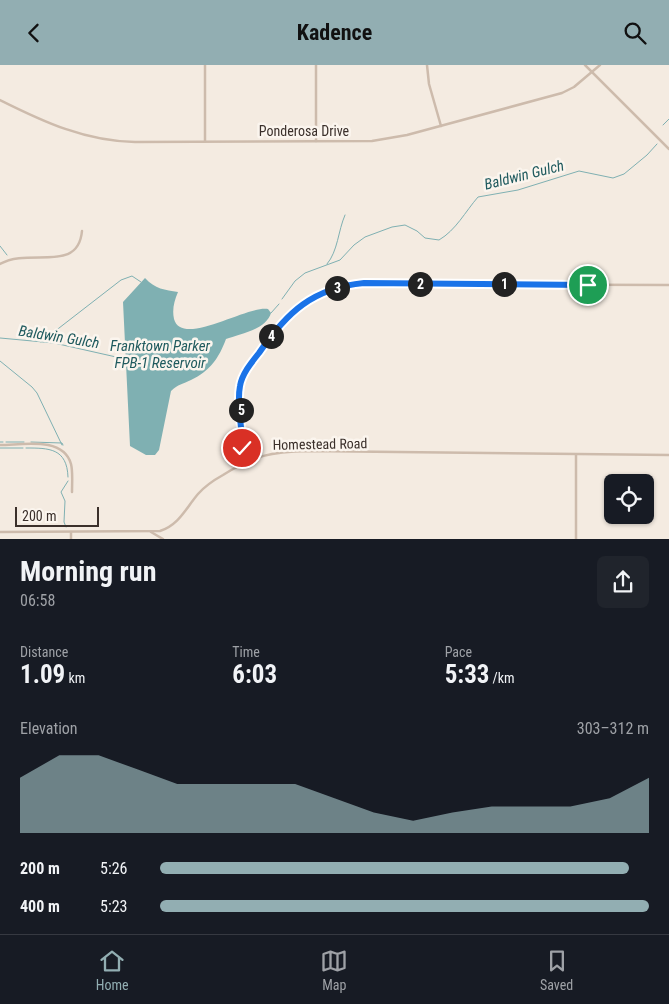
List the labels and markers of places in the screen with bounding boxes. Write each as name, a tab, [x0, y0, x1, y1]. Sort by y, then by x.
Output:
pin	[567, 264, 609, 306]
pin: 2	[408, 271, 432, 297]
pin: 1	[492, 271, 516, 297]
pin: 3	[324, 275, 350, 301]
pin: 4	[258, 323, 284, 349]
pin: 5	[228, 397, 254, 423]
pin	[221, 427, 263, 469]

